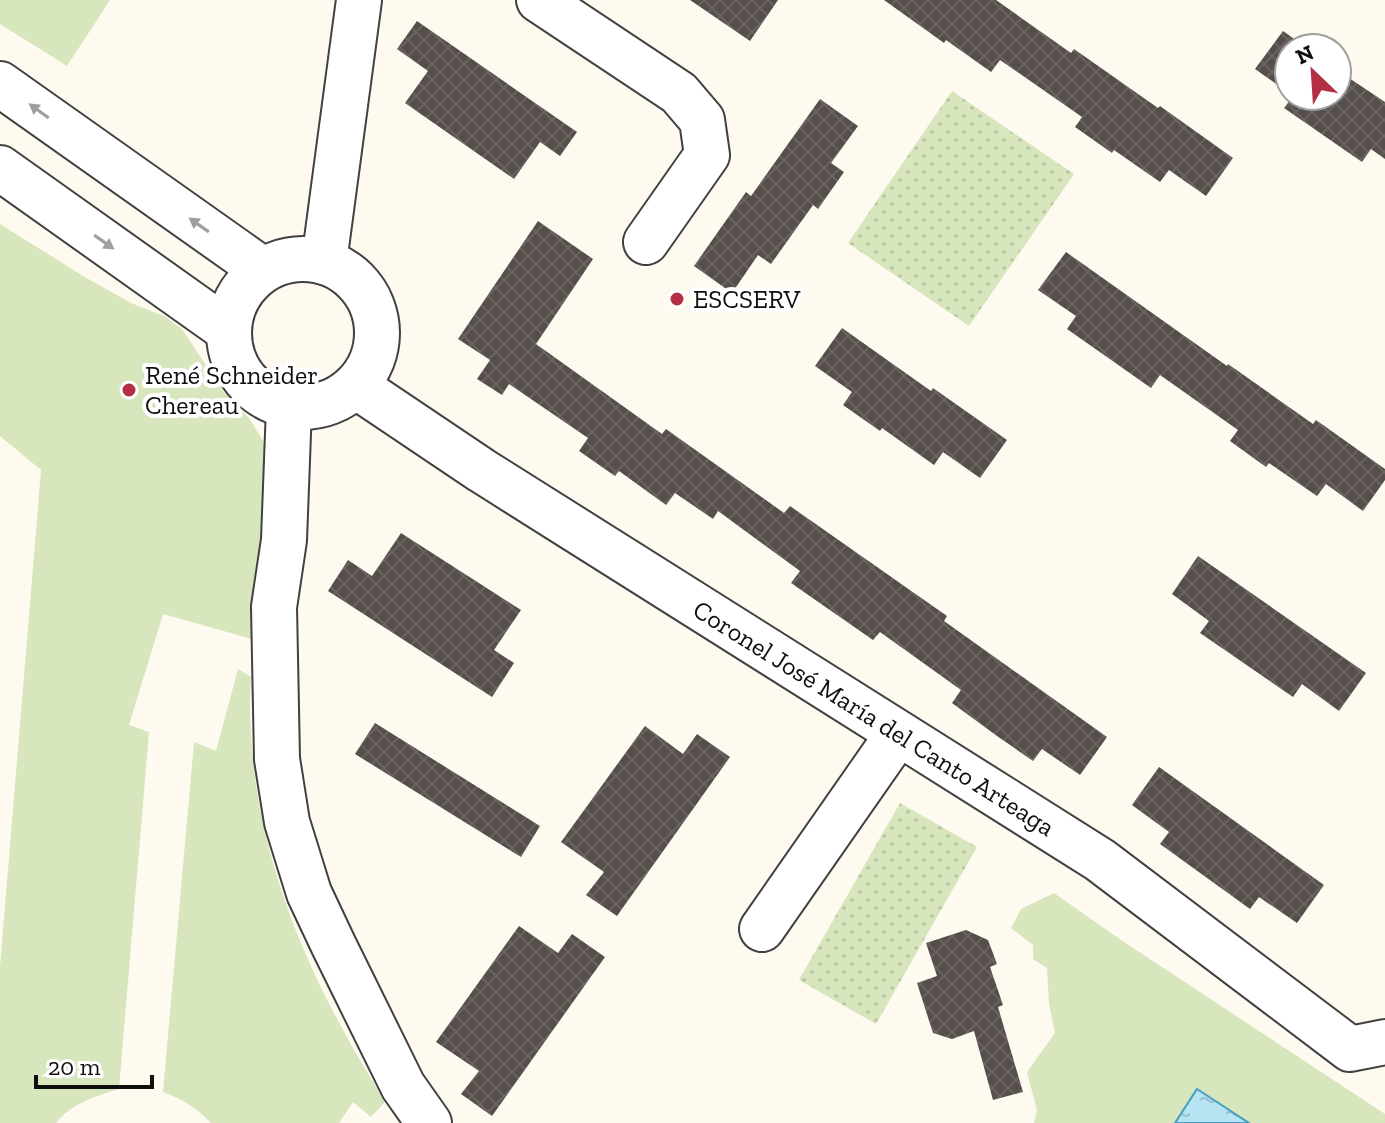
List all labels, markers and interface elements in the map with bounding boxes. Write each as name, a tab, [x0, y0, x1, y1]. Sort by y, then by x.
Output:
north arrow	[1273, 32, 1353, 112]
text: N	[1291, 38, 1318, 70]
one-way arrow	[28, 104, 49, 120]
one-way arrow	[188, 217, 210, 233]
one-way arrow	[94, 234, 115, 249]
place label: ESCSERV	[693, 283, 801, 315]
marker: ESCSERV	[668, 290, 686, 308]
place label: René Schneider Chereau	[145, 359, 318, 421]
marker: René Schneider Chereau	[120, 381, 138, 399]
street label: Coronel José María del Canto Arteaga	[687, 593, 1061, 843]
scale bar	[36, 1039, 152, 1089]
text: 20 m	[48, 1052, 101, 1081]

